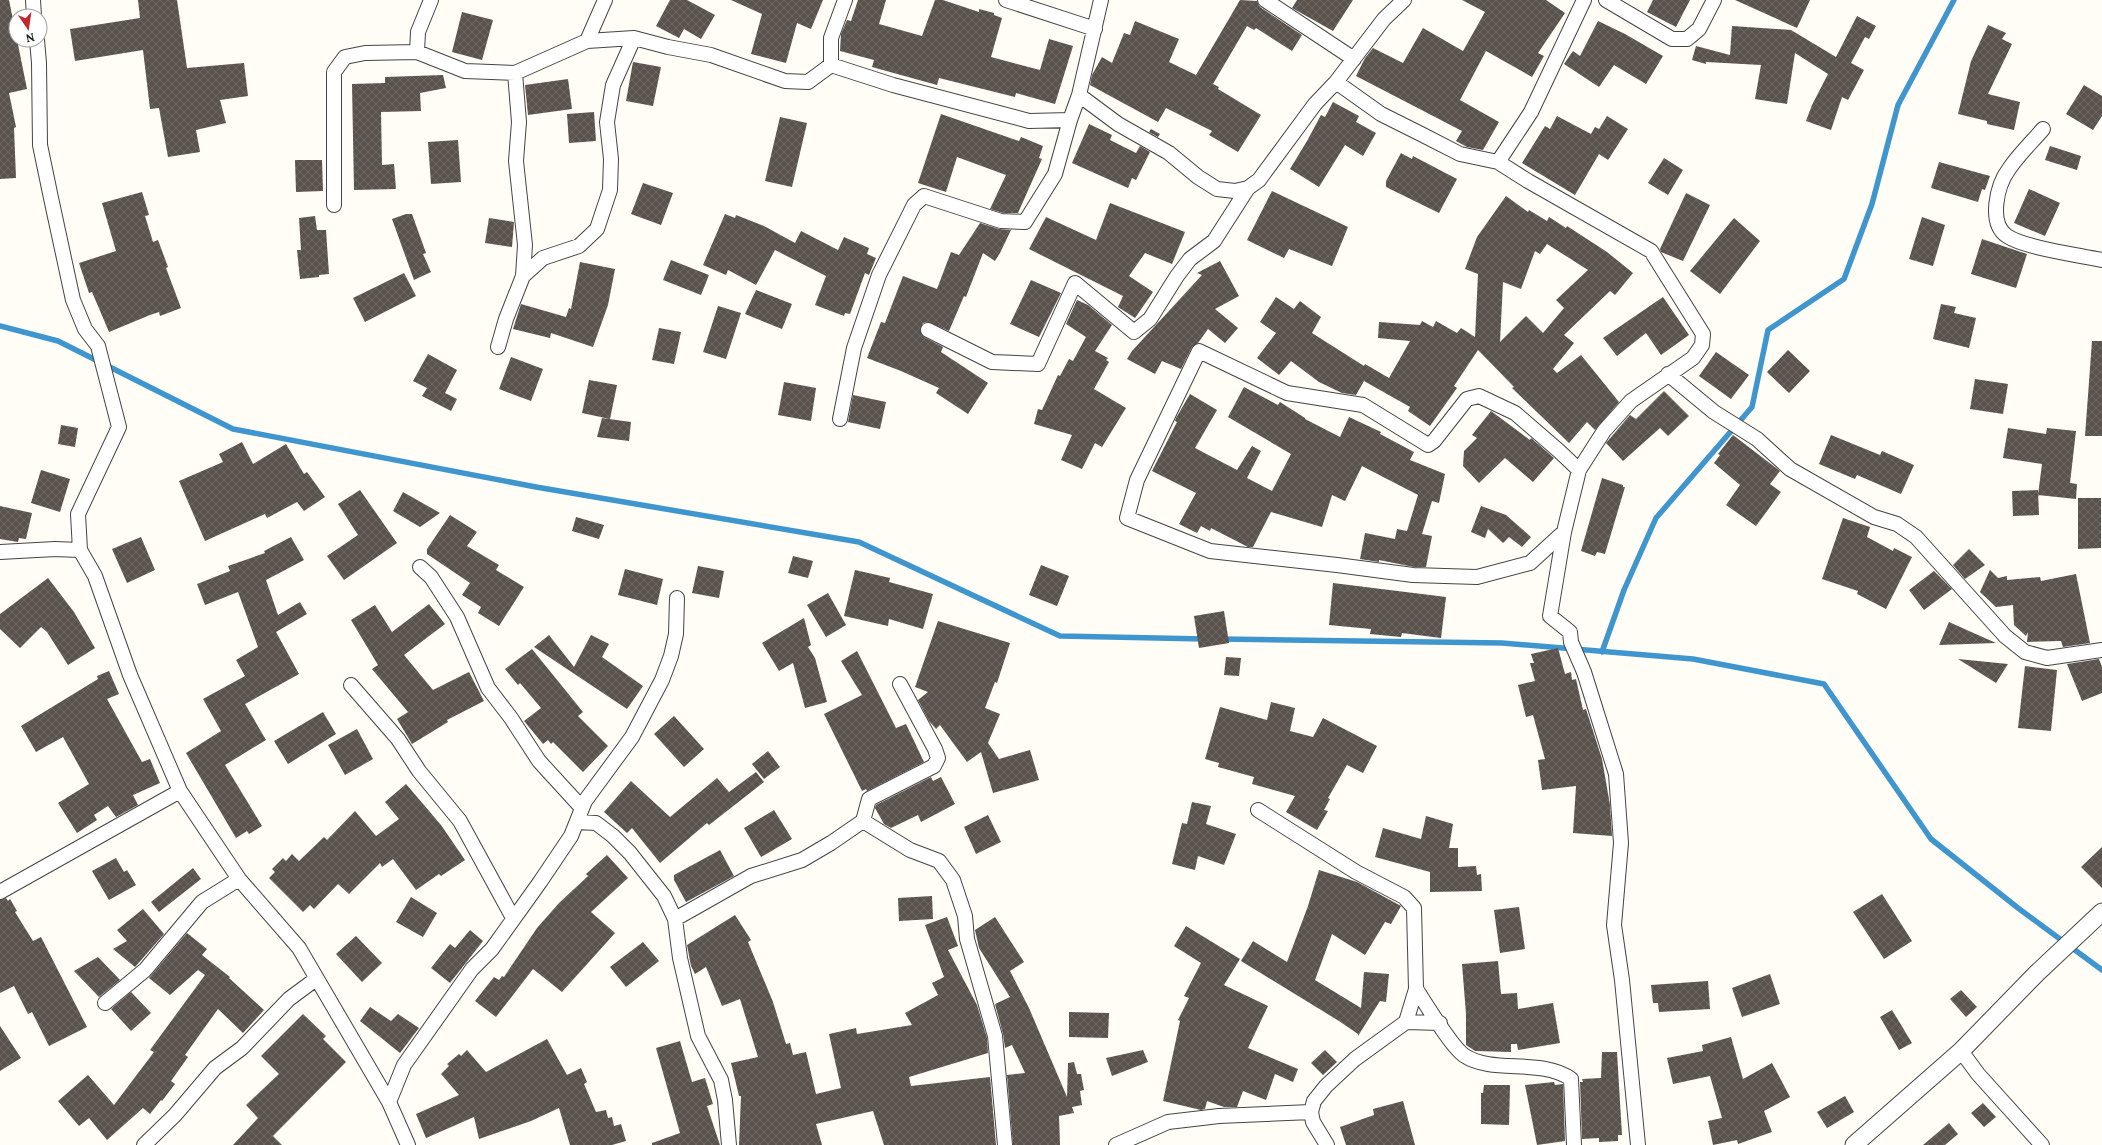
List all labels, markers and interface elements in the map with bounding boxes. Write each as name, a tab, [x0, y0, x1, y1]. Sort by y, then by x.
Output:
north arrow	[8, 8, 48, 48]
text: N	[24, 30, 36, 46]

